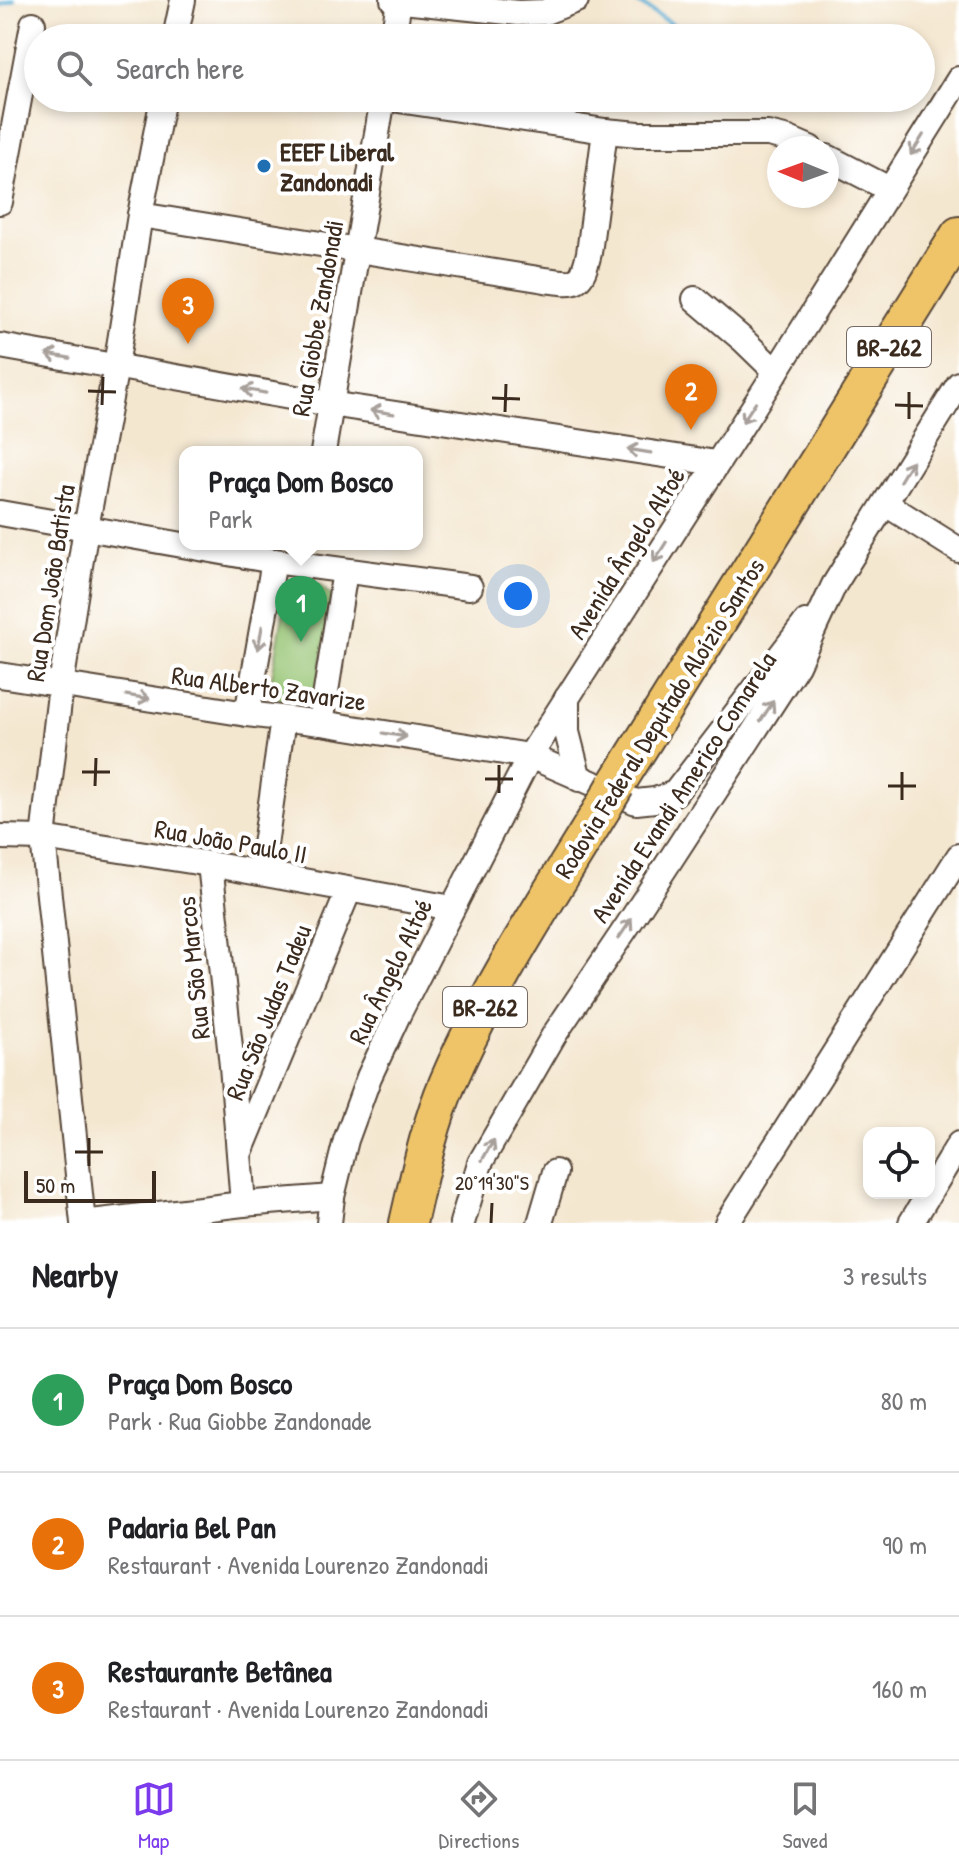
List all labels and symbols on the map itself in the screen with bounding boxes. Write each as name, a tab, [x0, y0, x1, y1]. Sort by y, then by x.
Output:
one-way arrow	[909, 133, 926, 155]
place label: EEEF Liberal Zandonadi	[280, 134, 395, 199]
north arrow	[767, 136, 839, 208]
marker: EEEF Liberal Zandonadi	[255, 157, 273, 175]
street label: Rua Giobbe Zandonadi	[283, 217, 351, 419]
pin: 3	[162, 278, 214, 344]
road number: BR-262	[847, 327, 931, 367]
one-way arrow	[46, 348, 71, 363]
pin: 2	[665, 364, 717, 430]
one-way arrow	[241, 382, 267, 397]
one-way arrow	[741, 401, 758, 423]
one-way arrow	[370, 404, 395, 419]
one-way arrow	[627, 443, 652, 458]
street label: Avenida Ângelo Altoé	[559, 460, 693, 646]
one-way arrow	[898, 460, 914, 483]
street label: Rua Dom João Batista	[17, 482, 83, 684]
one-way arrow	[651, 540, 667, 563]
street label: Rodovia Federal Deputado Aloízio Santos	[546, 551, 772, 885]
pin: 1	[275, 576, 327, 642]
your location	[498, 576, 538, 616]
one-way arrow	[252, 624, 267, 650]
street label: Avenida Evandi Americo Comarela	[582, 645, 784, 929]
street label: Rua Alberto Zavarize	[170, 657, 368, 719]
one-way arrow	[125, 690, 150, 705]
one-way arrow	[759, 700, 775, 723]
one-way arrow	[382, 728, 408, 743]
street label: Rua João Paulo II	[152, 810, 310, 872]
street label: Rua Ângelo Altoé	[340, 893, 440, 1049]
street label: Rua São Marcos	[168, 895, 218, 1041]
street label: Rua São Judas Tadeu	[217, 919, 319, 1105]
one-way arrow	[617, 919, 634, 941]
road number: BR-262	[443, 987, 527, 1027]
one-way arrow	[480, 1139, 496, 1162]
scale bar	[24, 1167, 156, 1203]
text: 20°19'30"S	[455, 1169, 529, 1196]

